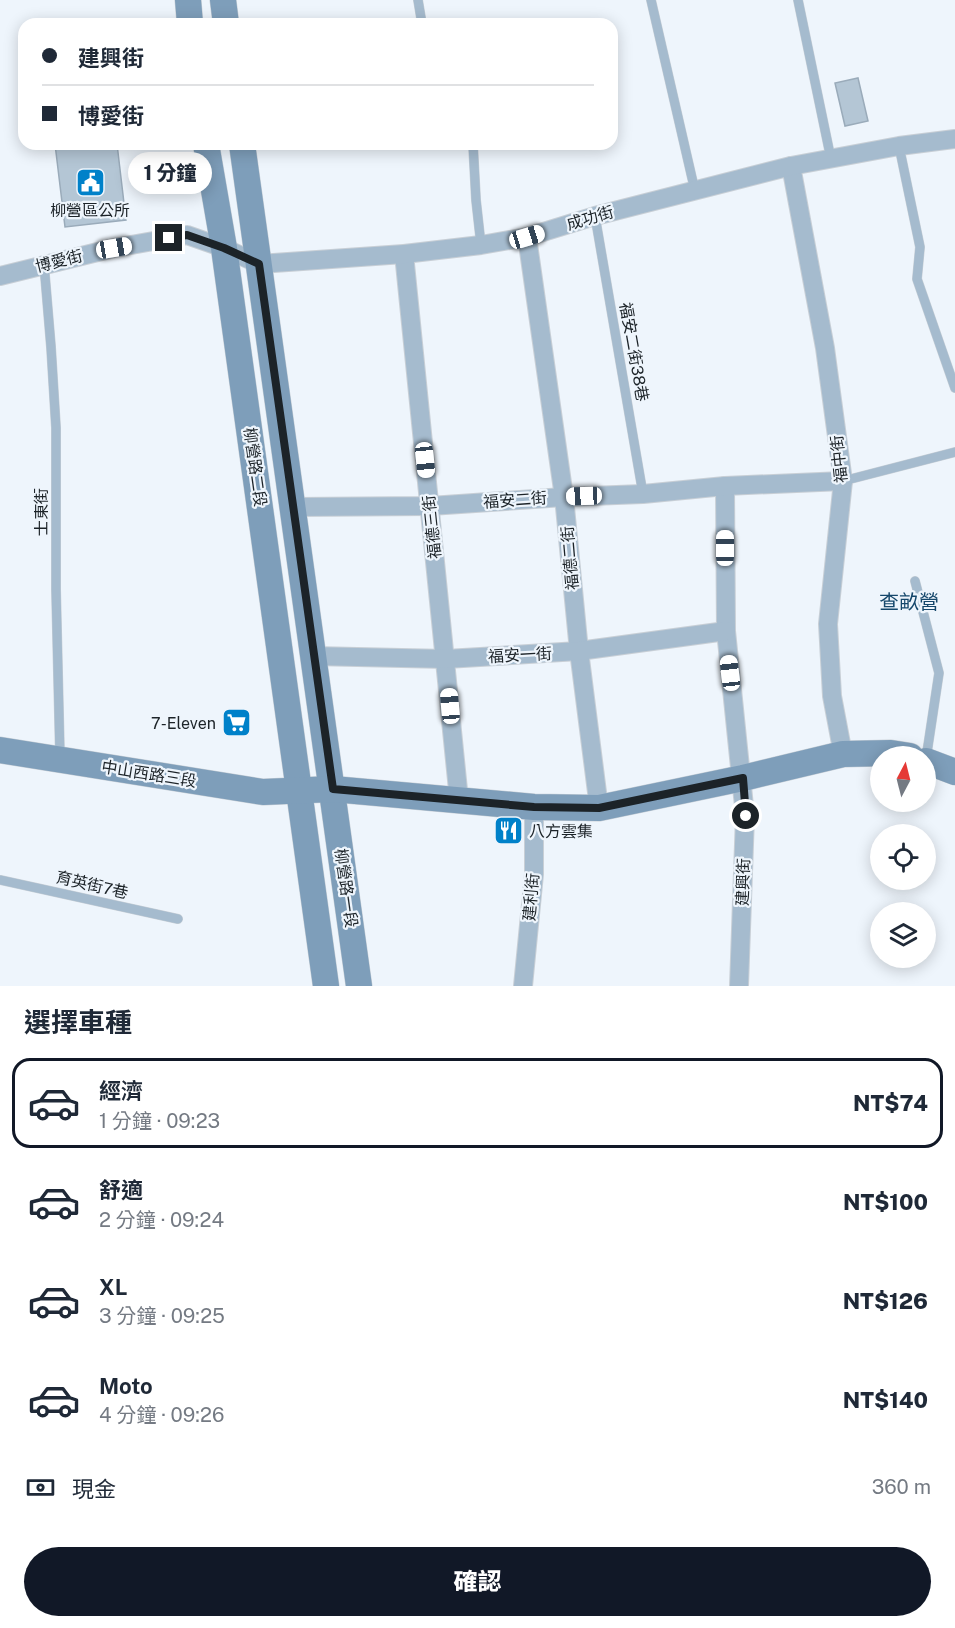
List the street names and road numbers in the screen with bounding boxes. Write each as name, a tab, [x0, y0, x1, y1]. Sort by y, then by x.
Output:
street label: 成功街	[564, 202, 616, 234]
street label: 博愛街	[33, 246, 85, 276]
street label: 福安二街38巷	[616, 301, 652, 403]
street label: 柳營路二段	[240, 426, 270, 508]
street label: 福中街	[827, 434, 851, 484]
street label: 士東街	[32, 488, 51, 536]
street label: 福安二街	[482, 488, 548, 512]
street label: 福德三街	[419, 494, 445, 560]
street label: 福德二街	[558, 525, 582, 591]
street label: 福安一街	[488, 644, 552, 666]
street label: 中山西路三段	[100, 757, 198, 791]
street label: 柳營路一段	[331, 847, 361, 929]
street label: 建興街	[733, 858, 753, 906]
street label: 育英街7巷	[54, 867, 130, 903]
street label: 建利街	[519, 872, 543, 922]

